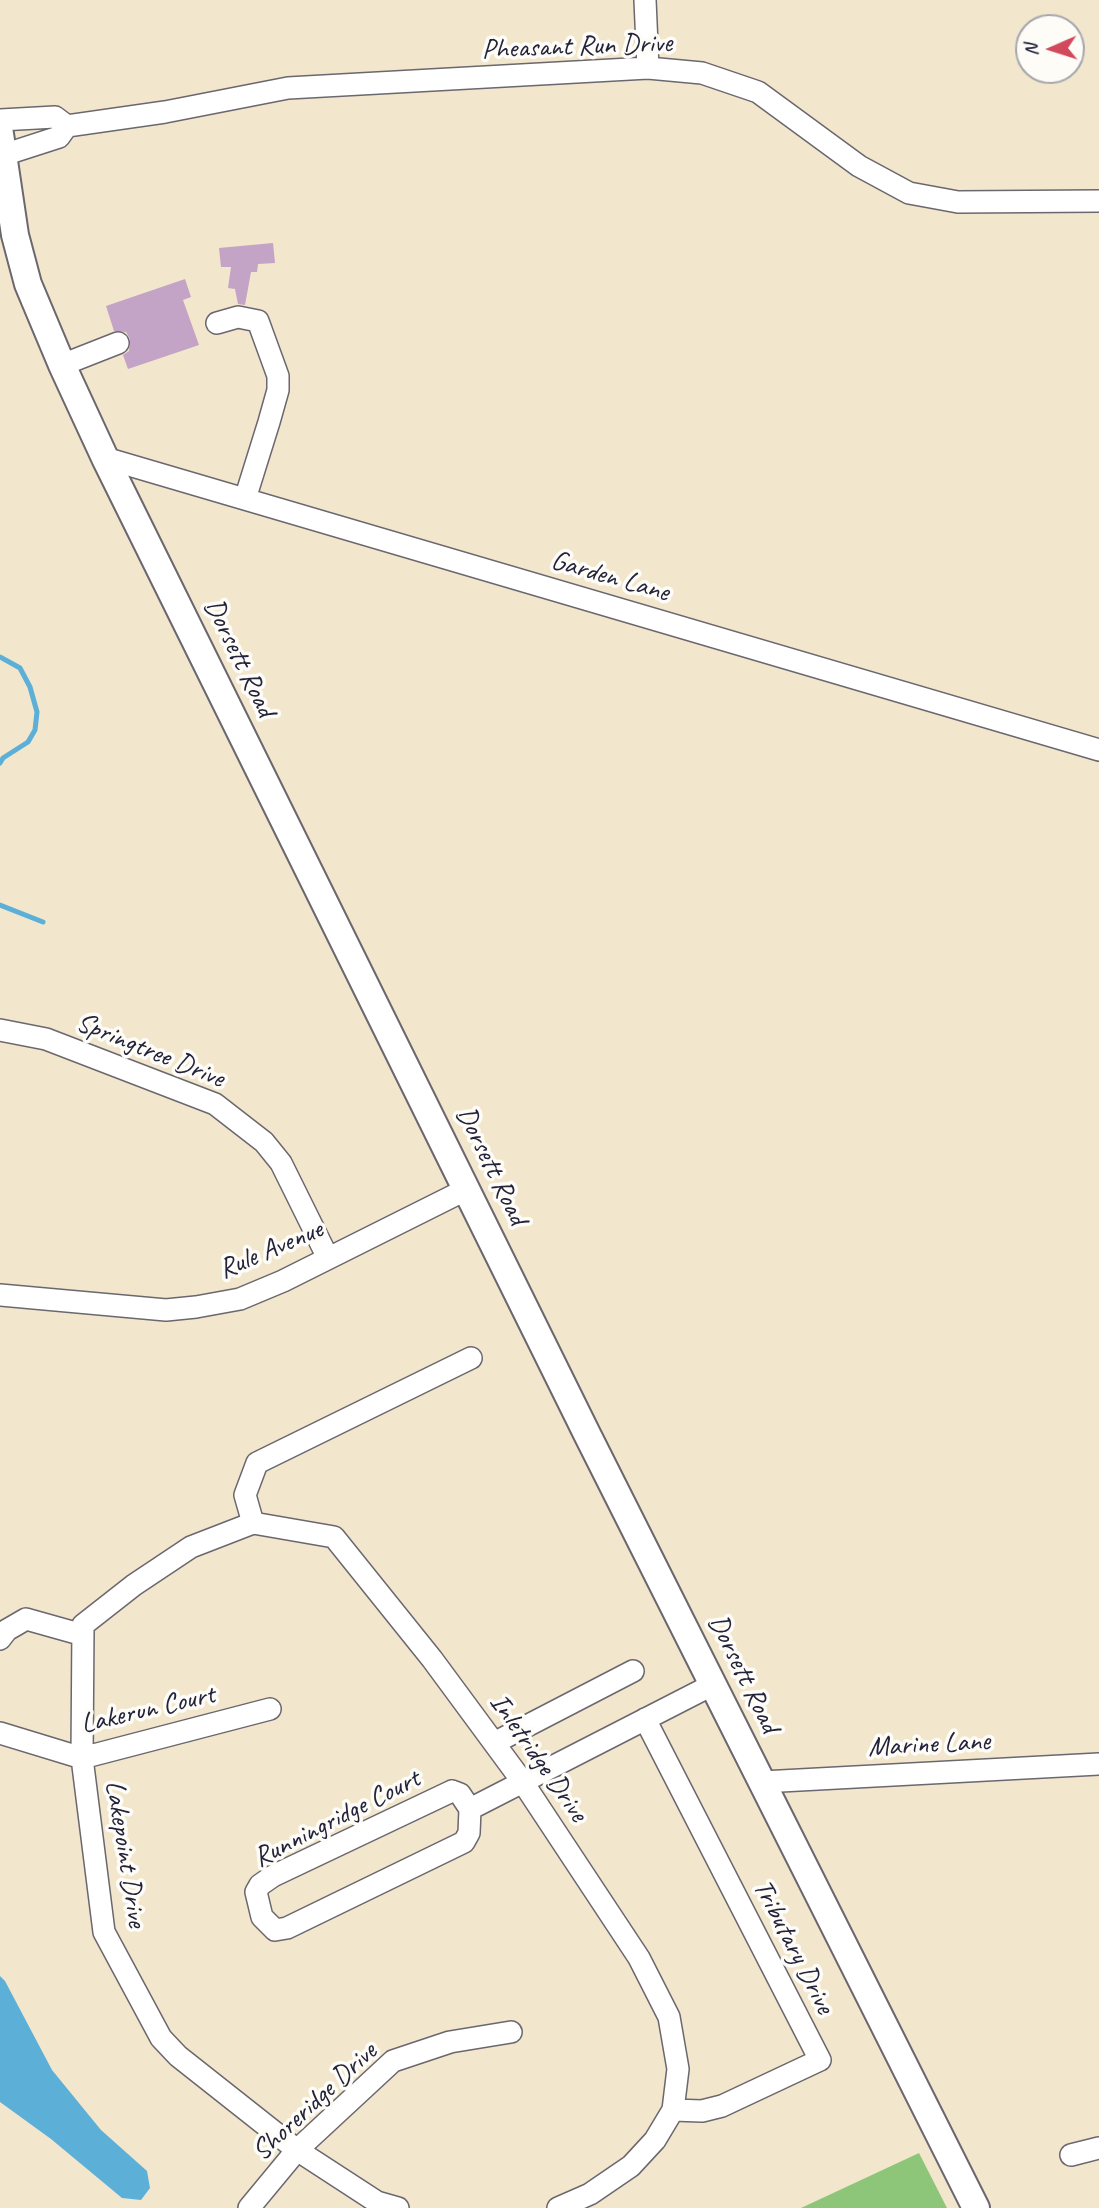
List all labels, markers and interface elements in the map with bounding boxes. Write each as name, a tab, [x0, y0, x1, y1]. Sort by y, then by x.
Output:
north arrow	[1015, 14, 1085, 84]
street label: Pheasant Run Drive	[481, 27, 673, 67]
text: N	[1019, 43, 1043, 57]
street label: Garden Lane	[547, 544, 673, 610]
street label: Dorsett Road	[196, 593, 282, 723]
street label: Springtree Drive	[71, 1006, 229, 1096]
street label: Dorsett Road	[448, 1101, 534, 1231]
street label: Rule Avenue	[214, 1213, 328, 1287]
street label: Dorsett Road	[700, 1609, 786, 1739]
street label: Lakerun Court	[78, 1678, 218, 1742]
street label: Inletridge Drive	[481, 1687, 595, 1829]
street label: Marine Lane	[867, 1725, 991, 1765]
street label: Runningridge Court	[248, 1763, 426, 1875]
street label: Lakepoint Drive	[97, 1778, 153, 1930]
street label: Tributary Drive	[745, 1874, 841, 2020]
street label: Shoreridge Drive	[246, 2036, 384, 2168]

